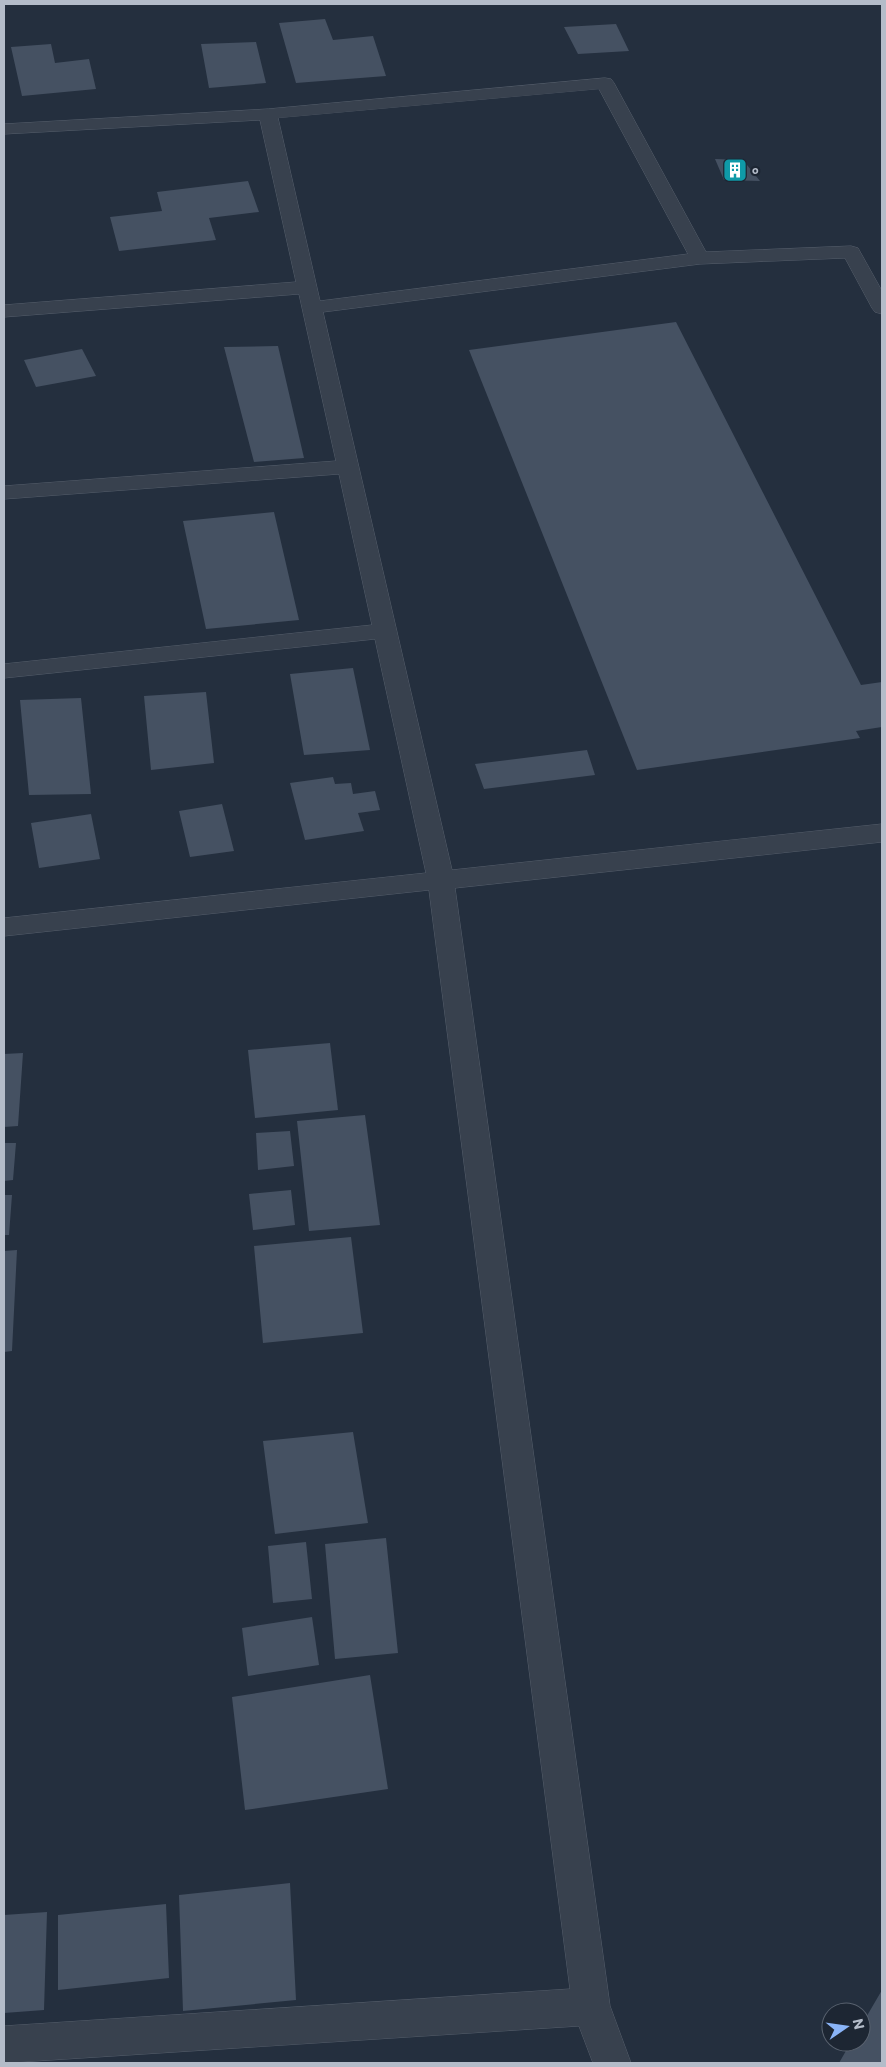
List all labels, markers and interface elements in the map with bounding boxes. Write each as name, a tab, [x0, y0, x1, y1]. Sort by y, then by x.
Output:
building icon: o	[722, 157, 748, 183]
place label: o	[752, 163, 759, 176]
north arrow	[821, 2002, 871, 2052]
text: N	[850, 2017, 869, 2031]

